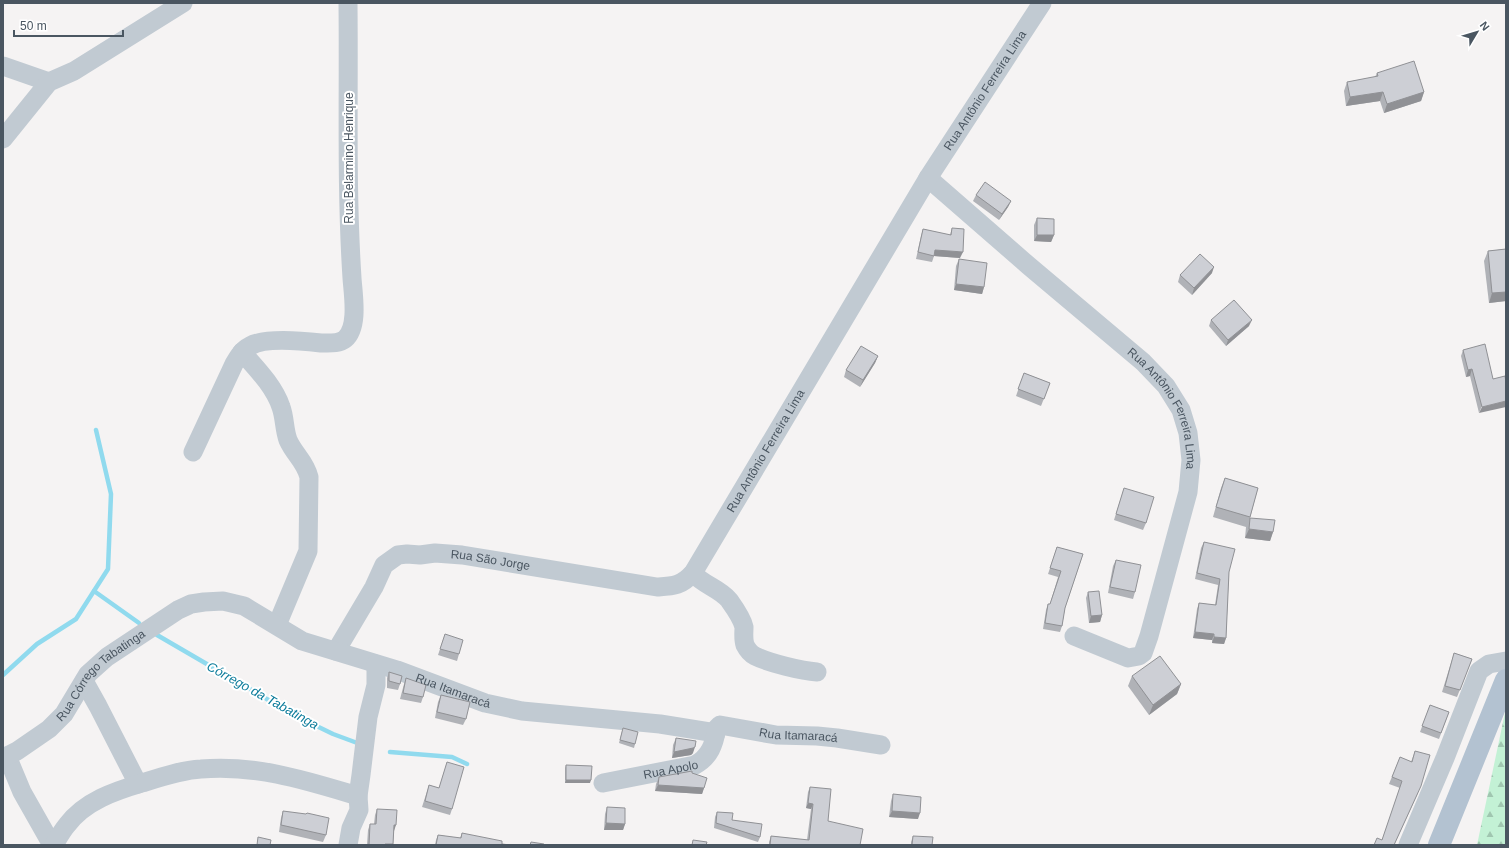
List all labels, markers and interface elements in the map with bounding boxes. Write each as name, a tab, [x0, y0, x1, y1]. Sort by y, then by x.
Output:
scale bar	[14, 12, 123, 38]
north arrow	[1457, 12, 1497, 52]
text: 50 m	[20, 19, 47, 33]
text: N	[1478, 19, 1492, 33]
street label: Rua Antônio Ferreira Lima	[941, 28, 1029, 153]
street label: Rua Belarmino Henrique	[342, 92, 356, 224]
street label: Rua Antônio Ferreira Lima	[1125, 345, 1198, 470]
street label: Rua Antônio Ferreira Lima	[724, 387, 808, 515]
street label: Rua São Jorge	[450, 547, 532, 573]
street label: Rua Córrego Tabatinga	[54, 627, 148, 724]
water label: Córrego da Tabatinga	[204, 659, 321, 732]
street label: Rua Itamaracá	[414, 671, 492, 711]
street label: Rua Itamaracá	[758, 725, 839, 745]
street label: Rua Apolo	[642, 757, 700, 782]

